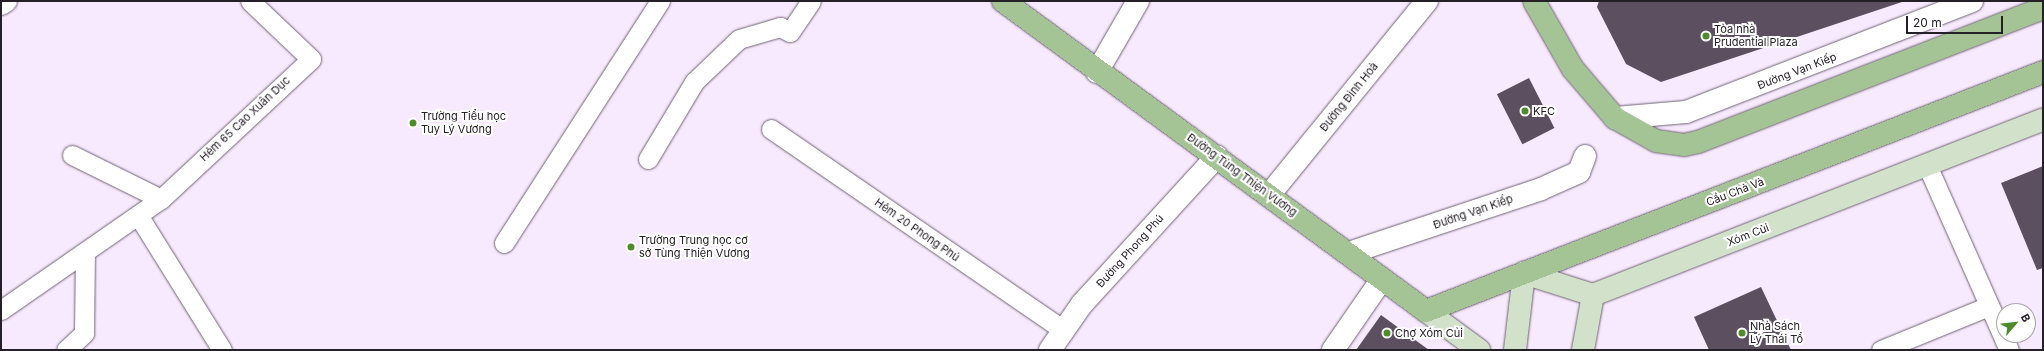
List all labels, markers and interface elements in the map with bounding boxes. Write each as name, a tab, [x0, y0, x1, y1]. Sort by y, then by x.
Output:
scale bar	[1908, 8, 2005, 34]
text: 20 m	[1913, 15, 1942, 30]
place label: Tòa nhà Prudential Plaza	[1714, 23, 1798, 49]
marker: Tòa nhà Prudential Plaza	[1701, 31, 1711, 41]
street label: Đường Vạn Kiếp	[1756, 50, 1838, 92]
street label: Đường Đình Hoà	[1317, 60, 1381, 134]
street label: Hẻm 65 Cao Xuân Dục	[197, 74, 293, 164]
place label: KFC	[1533, 104, 1555, 118]
marker: KFC	[1520, 106, 1530, 116]
place label: Trường Tiểu học Tuy Lý Vương	[421, 110, 506, 136]
marker: Trường Tiểu học Tuy Lý Vương	[408, 118, 418, 128]
street label: Đường Tùng Thiện Vương	[1185, 131, 1299, 219]
street label: Cầu Chà Và	[1704, 175, 1766, 209]
street label: Đường Vạn Kiếp	[1431, 192, 1515, 232]
street label: Hẻm 20 Phong Phú	[872, 196, 962, 264]
street label: Đường Phong Phú	[1094, 212, 1166, 290]
street label: Xóm Củi	[1725, 221, 1771, 249]
place label: Trường Trung học cơ sở Tùng Thiện Vương	[639, 234, 750, 260]
marker: Trường Trung học cơ sở Tùng Thiện Vương	[626, 242, 636, 252]
north arrow	[1996, 303, 2036, 343]
text: B	[2018, 311, 2034, 324]
place label: Nhà Sách Lý Thái Tổ	[1750, 320, 1803, 346]
place label: Chợ Xóm Củi	[1395, 326, 1463, 340]
marker: Chợ Xóm Củi	[1382, 328, 1392, 338]
marker: Nhà Sách Lý Thái Tổ	[1737, 328, 1747, 338]

